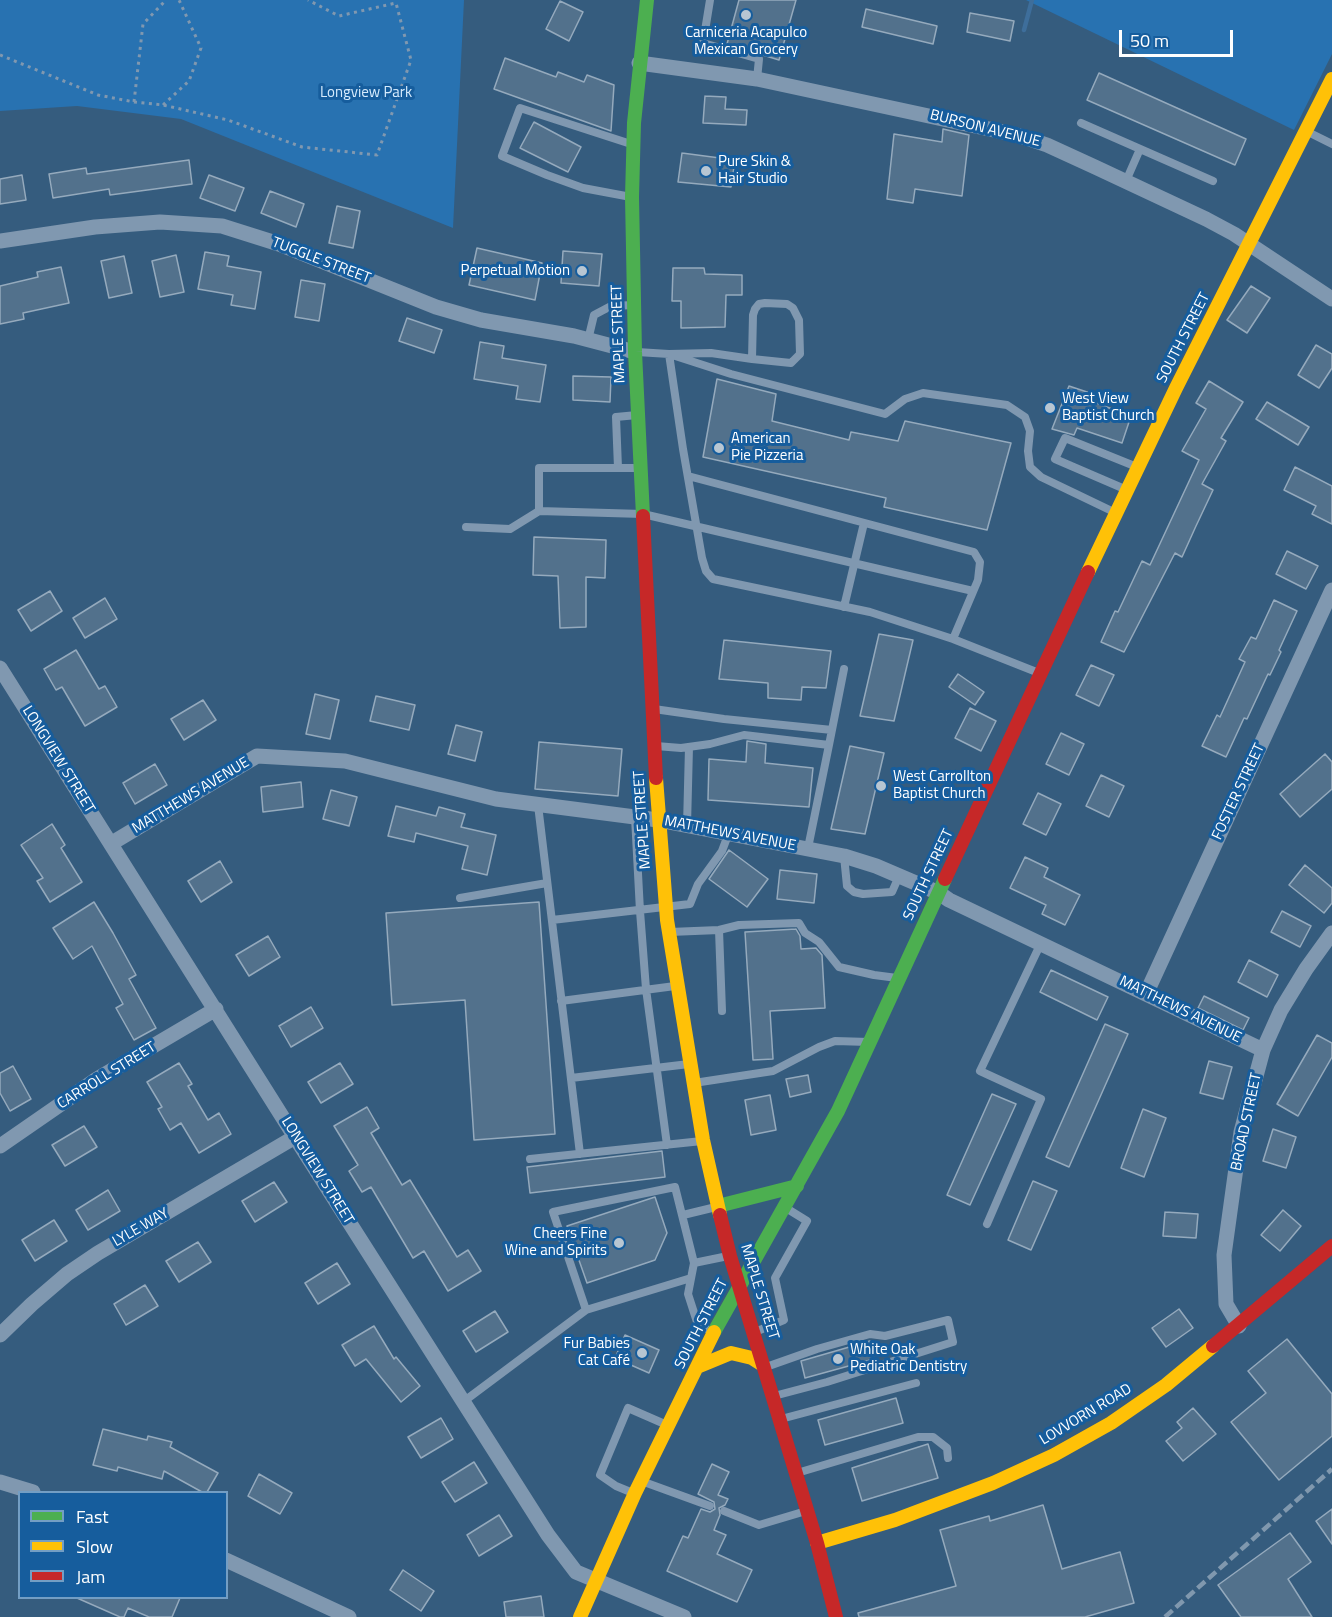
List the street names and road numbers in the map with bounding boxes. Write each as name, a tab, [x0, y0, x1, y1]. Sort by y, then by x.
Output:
street label: BURSON AVENUE	[928, 107, 1042, 151]
street label: TUGGLE STREET	[269, 234, 373, 288]
street label: MAPLE STREET	[608, 284, 630, 384]
street label: SOUTH STREET	[1154, 290, 1214, 386]
street label: LONGVIEW STREET	[18, 703, 98, 817]
street label: FOSTER STREET	[1209, 741, 1269, 843]
street label: MATTHEWS AVENUE	[129, 754, 253, 838]
street label: MAPLE STREET	[631, 770, 655, 870]
street label: MATTHEWS AVENUE	[663, 812, 797, 856]
street label: SOUTH STREET	[900, 826, 958, 924]
street label: MATTHEWS AVENUE	[1116, 973, 1244, 1047]
street label: CARROLL STREET	[54, 1038, 160, 1114]
street label: BROAD STREET	[1228, 1071, 1266, 1173]
street label: LONGVIEW STREET	[277, 1114, 357, 1228]
street label: LYLE WAY	[110, 1205, 172, 1251]
street label: MAPLE STREET	[736, 1242, 782, 1342]
street label: SOUTH STREET	[672, 1276, 732, 1372]
street label: LOVVORN ROAD	[1037, 1380, 1135, 1450]

